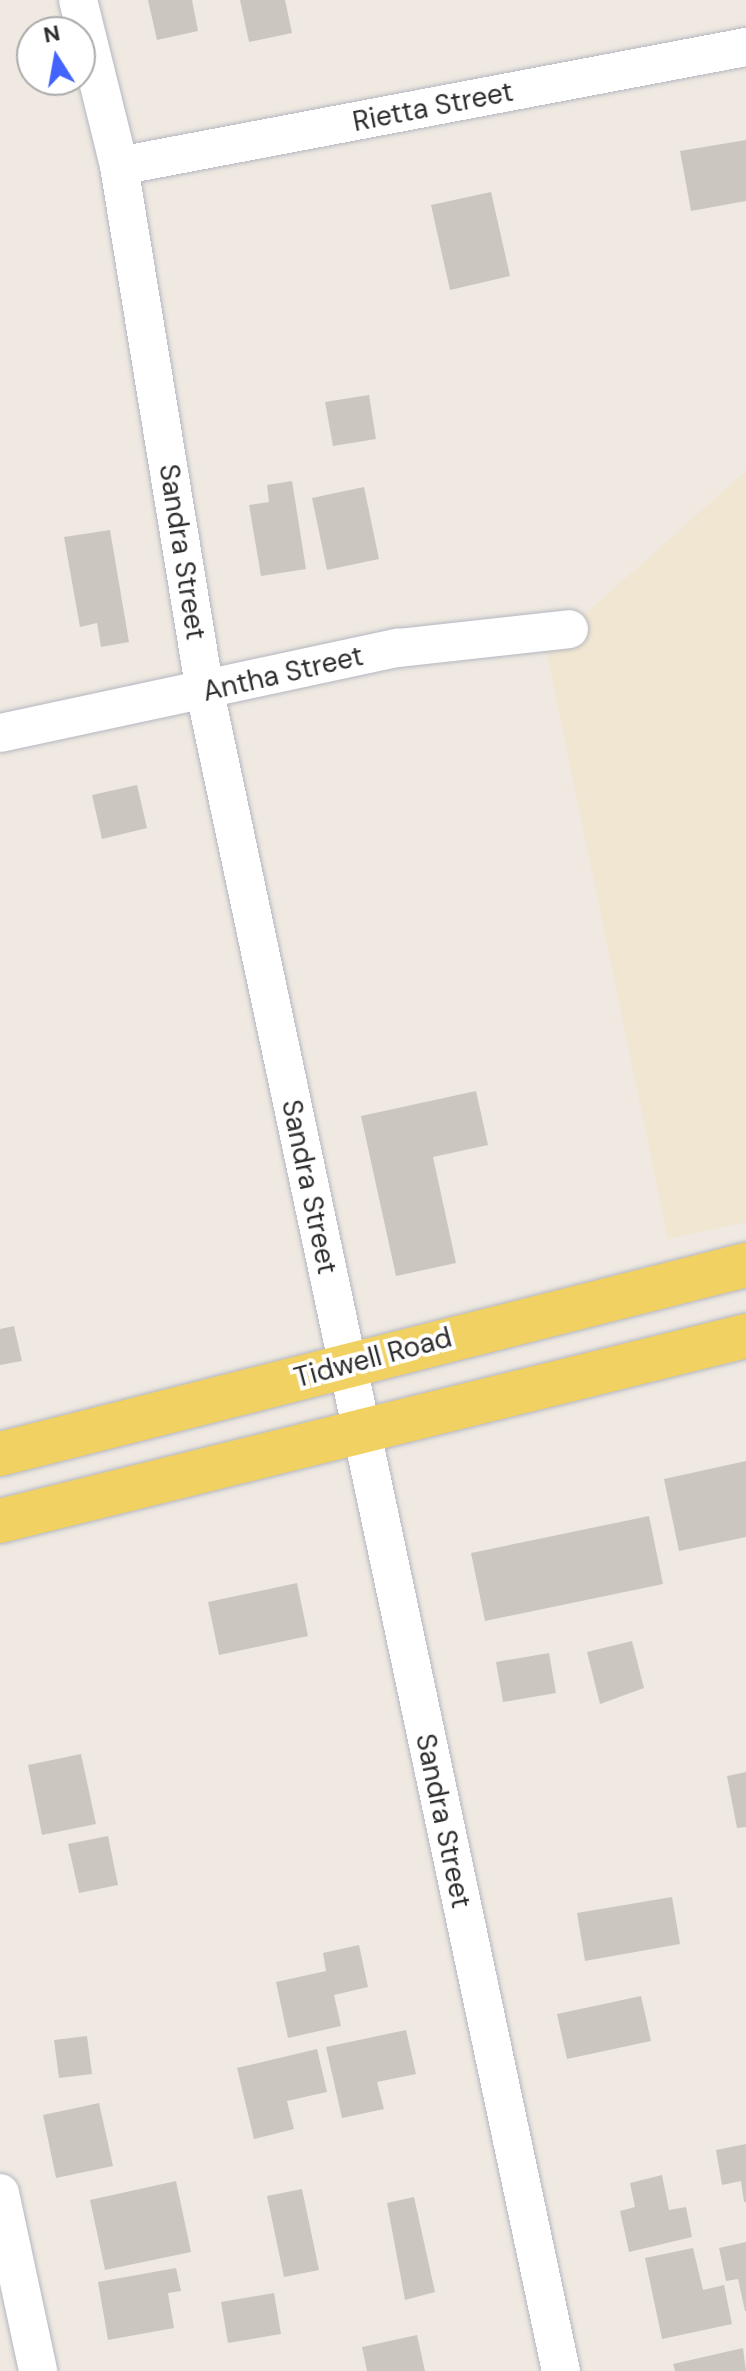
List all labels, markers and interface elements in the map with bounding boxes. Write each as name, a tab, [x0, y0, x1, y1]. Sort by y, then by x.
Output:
north arrow	[16, 16, 96, 96]
text: N	[41, 18, 62, 50]
street label: Rietta Street	[350, 75, 516, 139]
street label: Sandra Street	[152, 462, 212, 642]
street label: Antha Street	[199, 639, 367, 709]
street label: Sandra Street	[274, 1097, 344, 1277]
street label: Tidwell Road	[290, 1321, 456, 1395]
street label: Sandra Street	[408, 1731, 478, 1911]

